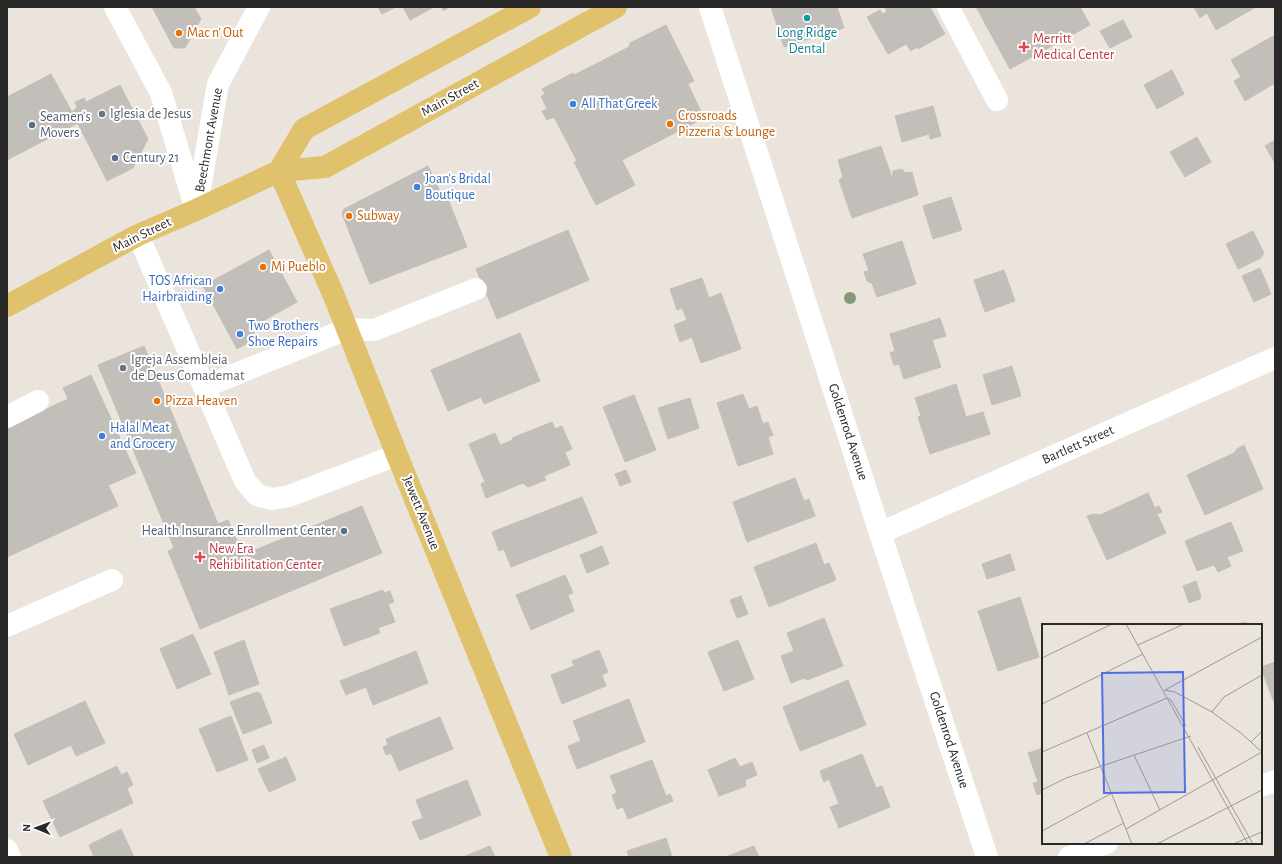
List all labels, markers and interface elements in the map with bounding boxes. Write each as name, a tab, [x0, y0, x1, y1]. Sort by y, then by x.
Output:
marker: Long Ridge Dental	[802, 13, 812, 23]
place label: Mac n' Out	[187, 26, 244, 40]
place label: Long Ridge Dental	[777, 26, 837, 56]
marker: Mac n' Out	[174, 28, 184, 38]
place label: Merritt Medical Center	[1033, 32, 1115, 62]
marker: Merritt Medical Center	[1018, 41, 1030, 53]
street label: Main Street	[419, 76, 482, 119]
street label: Beechmont Avenue	[193, 87, 225, 193]
place label: All That Greek	[581, 97, 658, 111]
marker: All That Greek	[568, 99, 578, 109]
place label: Iglesia de Jesus	[110, 107, 192, 121]
marker: Iglesia de Jesus	[97, 109, 107, 119]
place label: Crossroads Pizzeria & Lounge	[678, 109, 775, 139]
place label: Seamen's Movers	[40, 110, 91, 140]
marker: Crossroads Pizzeria & Lounge	[665, 119, 675, 129]
marker: Seamen's Movers	[27, 120, 37, 130]
place label: Century 21	[123, 151, 179, 165]
marker: Century 21	[110, 153, 120, 163]
place label: Joan's Bridal Boutique	[425, 172, 491, 202]
marker: Joan's Bridal Boutique	[412, 182, 422, 192]
place label: Subway	[357, 209, 399, 223]
marker: Subway	[344, 211, 354, 221]
street label: Main Street	[111, 215, 174, 255]
place label: Mi Pueblo	[271, 260, 326, 274]
marker: Mi Pueblo	[258, 262, 268, 272]
place label: TOS African Hairbraiding	[142, 274, 212, 304]
marker: TOS African Hairbraiding	[215, 284, 225, 294]
place label: Two Brothers Shoe Repairs	[248, 319, 319, 349]
marker: Two Brothers Shoe Repairs	[235, 329, 245, 339]
place label: Igreja Assembleia de Deus Comademat	[131, 353, 245, 383]
marker: Igreja Assembleia de Deus Comademat	[118, 363, 128, 373]
street label: Goldenrod Avenue	[826, 382, 870, 482]
place label: Pizza Heaven	[165, 394, 237, 408]
marker: Pizza Heaven	[152, 396, 162, 406]
place label: Halal Meat and Grocery	[110, 421, 175, 451]
street label: Bartlett Street	[1040, 423, 1116, 467]
marker: Halal Meat and Grocery	[97, 431, 107, 441]
street label: Jewett Avenue	[400, 474, 442, 552]
place label: Health Insurance Enrollment Center	[142, 524, 336, 538]
marker: Health Insurance Enrollment Center	[339, 526, 349, 536]
place label: New Era Rehibilitation Center	[209, 542, 322, 572]
marker: New Era Rehibilitation Center	[194, 551, 206, 563]
inset map	[1042, 624, 1262, 844]
street label: Goldenrod Avenue	[927, 690, 971, 790]
north arrow	[16, 808, 56, 848]
text: N	[21, 824, 32, 832]

